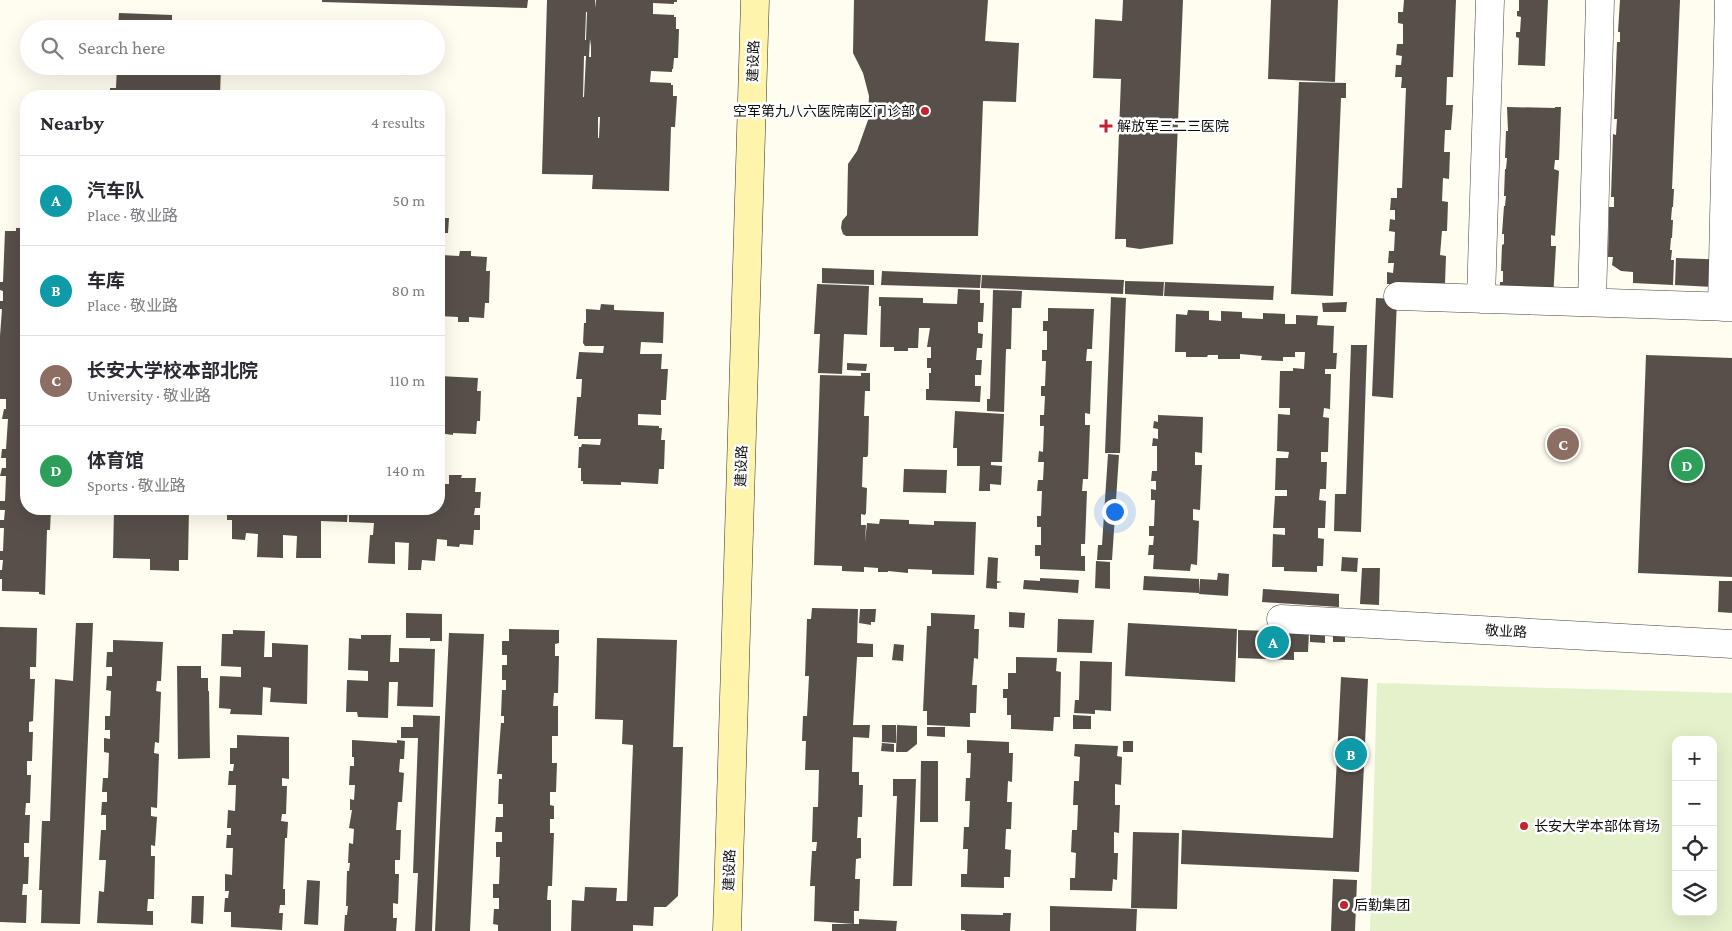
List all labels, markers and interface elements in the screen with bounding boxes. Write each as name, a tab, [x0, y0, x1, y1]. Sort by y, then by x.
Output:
search box	[20, 20, 445, 75]
icon: search	[38, 34, 66, 62]
text: Search here	[78, 37, 165, 58]
street label: 建设路	[744, 40, 762, 82]
place label: 空军第九八六医院南区门诊部	[733, 103, 915, 119]
marker: 空军第九八六医院南区门诊部	[919, 105, 931, 117]
text: Nearby	[40, 111, 104, 135]
text: 4 results	[371, 114, 425, 131]
place label: 解放军三二三医院	[1117, 118, 1229, 134]
marker: 解放军三二三医院	[1099, 119, 1113, 133]
text: 汽车队	[87, 180, 144, 201]
text: A	[51, 192, 61, 209]
text: 50 m	[393, 192, 425, 209]
text: Place · 敬业路	[87, 207, 178, 224]
text: 车库	[87, 270, 125, 291]
text: B	[51, 282, 61, 299]
text: 80 m	[391, 282, 425, 299]
text: Place · 敬业路	[87, 297, 178, 314]
text: 长安大学校本部北院	[87, 360, 258, 381]
text: C	[51, 372, 61, 389]
text: 110 m	[389, 372, 425, 389]
text: University · 敬业路	[87, 387, 211, 404]
pin: C	[1547, 425, 1579, 463]
street label: 建设路	[732, 445, 750, 487]
pin: D	[1671, 446, 1703, 484]
text: 体育馆	[87, 450, 144, 471]
text: D	[50, 462, 62, 479]
text: 140 m	[387, 462, 425, 479]
text: Sports · 敬业路	[87, 477, 186, 494]
your location	[1102, 499, 1128, 525]
street label: 敬业路	[1485, 622, 1527, 640]
pin: A	[1257, 623, 1289, 661]
pin: B	[1335, 735, 1367, 773]
map controls	[1672, 736, 1717, 916]
button: +	[1672, 736, 1717, 781]
button: −	[1672, 781, 1717, 826]
place label: 长安大学本部体育场	[1534, 818, 1660, 834]
marker: 长安大学本部体育场	[1518, 820, 1530, 832]
button: locate	[1672, 826, 1717, 871]
street label: 建设路	[720, 849, 738, 891]
button: layers	[1672, 871, 1717, 916]
place label: 后勤集团	[1354, 897, 1410, 913]
marker: 后勤集团	[1338, 899, 1350, 911]

